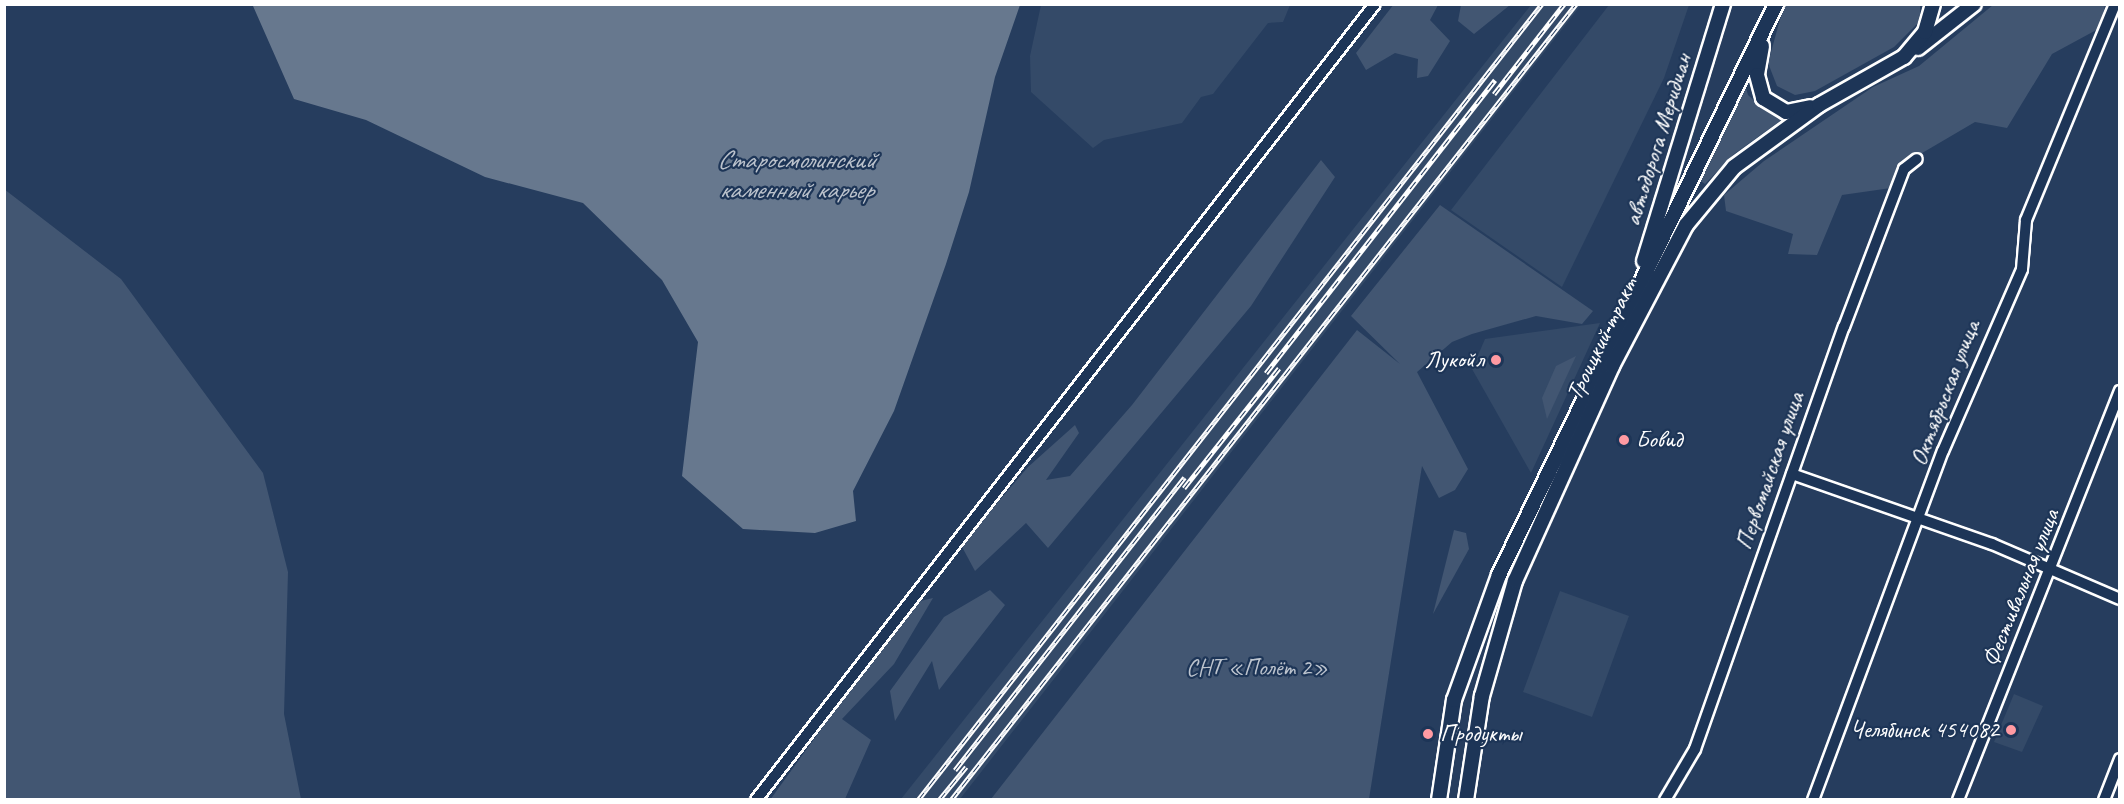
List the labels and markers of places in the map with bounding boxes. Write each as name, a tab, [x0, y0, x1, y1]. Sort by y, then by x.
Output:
place label: Лукойл	[1425, 346, 1484, 374]
marker: Лукойл	[1489, 353, 1503, 367]
place label: Бовид	[1636, 426, 1682, 454]
marker: Бовид	[1617, 433, 1631, 447]
place label: Челябинск 454082	[1850, 716, 1999, 744]
place label: Продукты	[1440, 720, 1522, 748]
marker: Челябинск 454082	[2004, 723, 2018, 737]
marker: Продукты	[1421, 727, 1435, 741]

